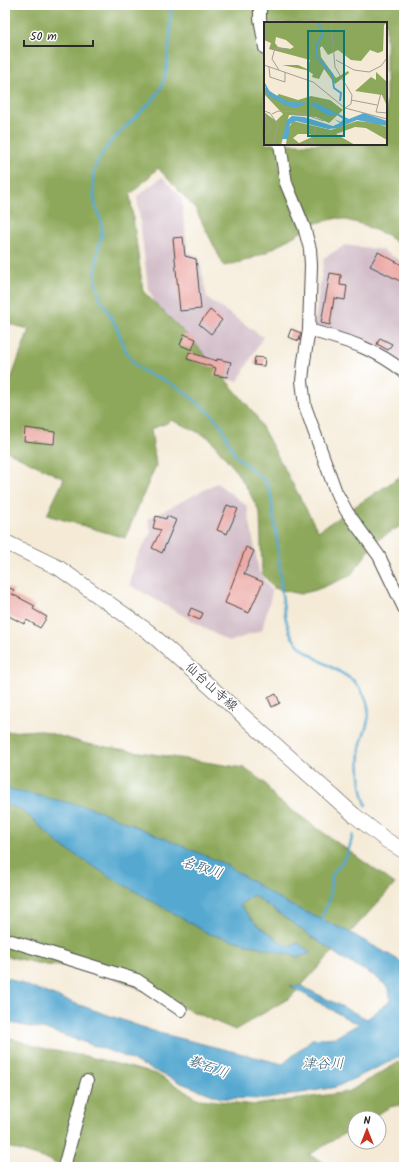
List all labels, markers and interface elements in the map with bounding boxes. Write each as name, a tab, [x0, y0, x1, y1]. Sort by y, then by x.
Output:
scale bar	[24, 22, 93, 48]
inset map	[264, 22, 387, 145]
text: 50 m	[30, 27, 57, 46]
street label: 仙台山寺線	[180, 657, 243, 717]
water label: 名取川	[179, 851, 225, 885]
water label: 碁石川	[185, 1049, 231, 1085]
water label: 津谷川	[302, 1053, 344, 1075]
north arrow	[347, 1110, 387, 1150]
text: N	[364, 1112, 371, 1130]

